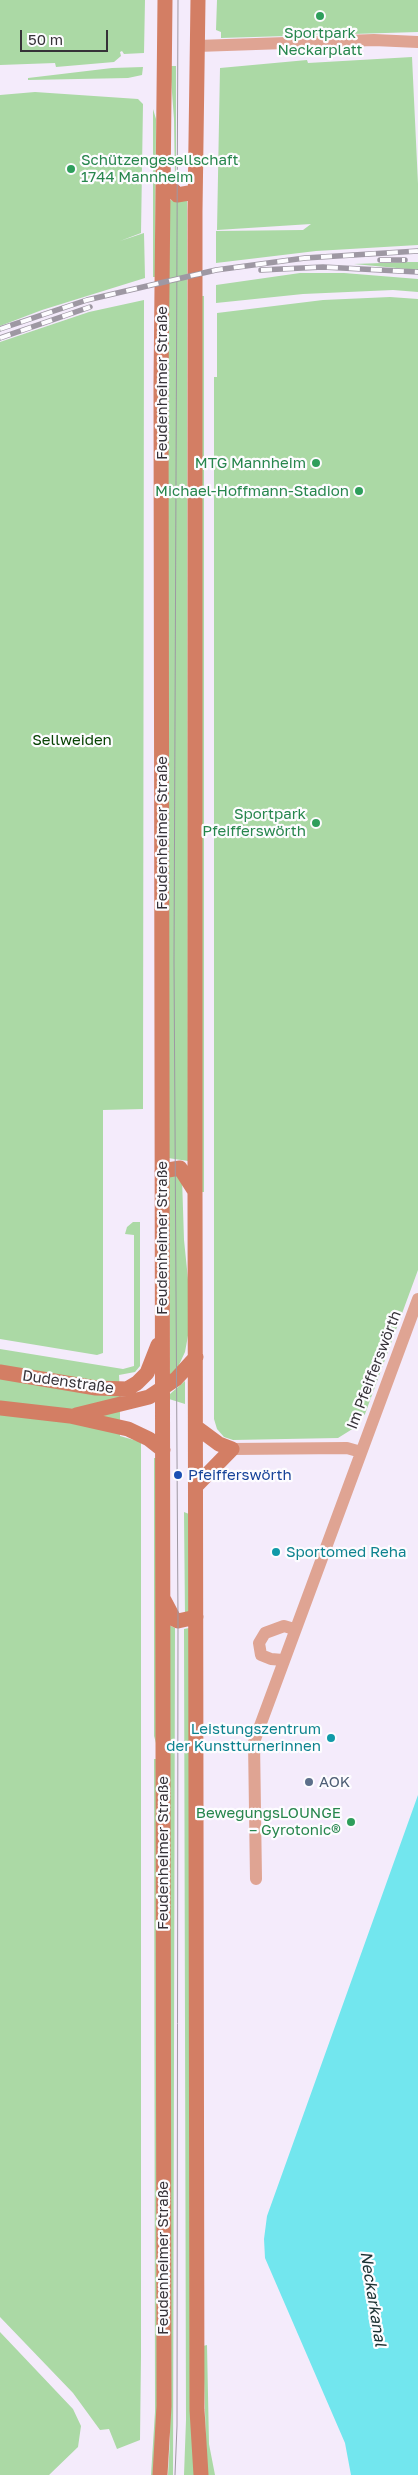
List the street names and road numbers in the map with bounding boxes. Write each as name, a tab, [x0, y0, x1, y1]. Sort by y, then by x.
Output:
street label: Feudenheimer Straße	[153, 306, 171, 460]
street label: Feudenheimer Straße	[153, 756, 171, 910]
street label: Feudenheimer Straße	[153, 1161, 171, 1315]
street label: Im Pfeifferswörth	[343, 1308, 405, 1432]
street label: Dudenstraße	[21, 1367, 115, 1397]
street label: Feudenheimer Straße	[154, 1776, 172, 1930]
street label: Feudenheimer Straße	[154, 2181, 172, 2335]

